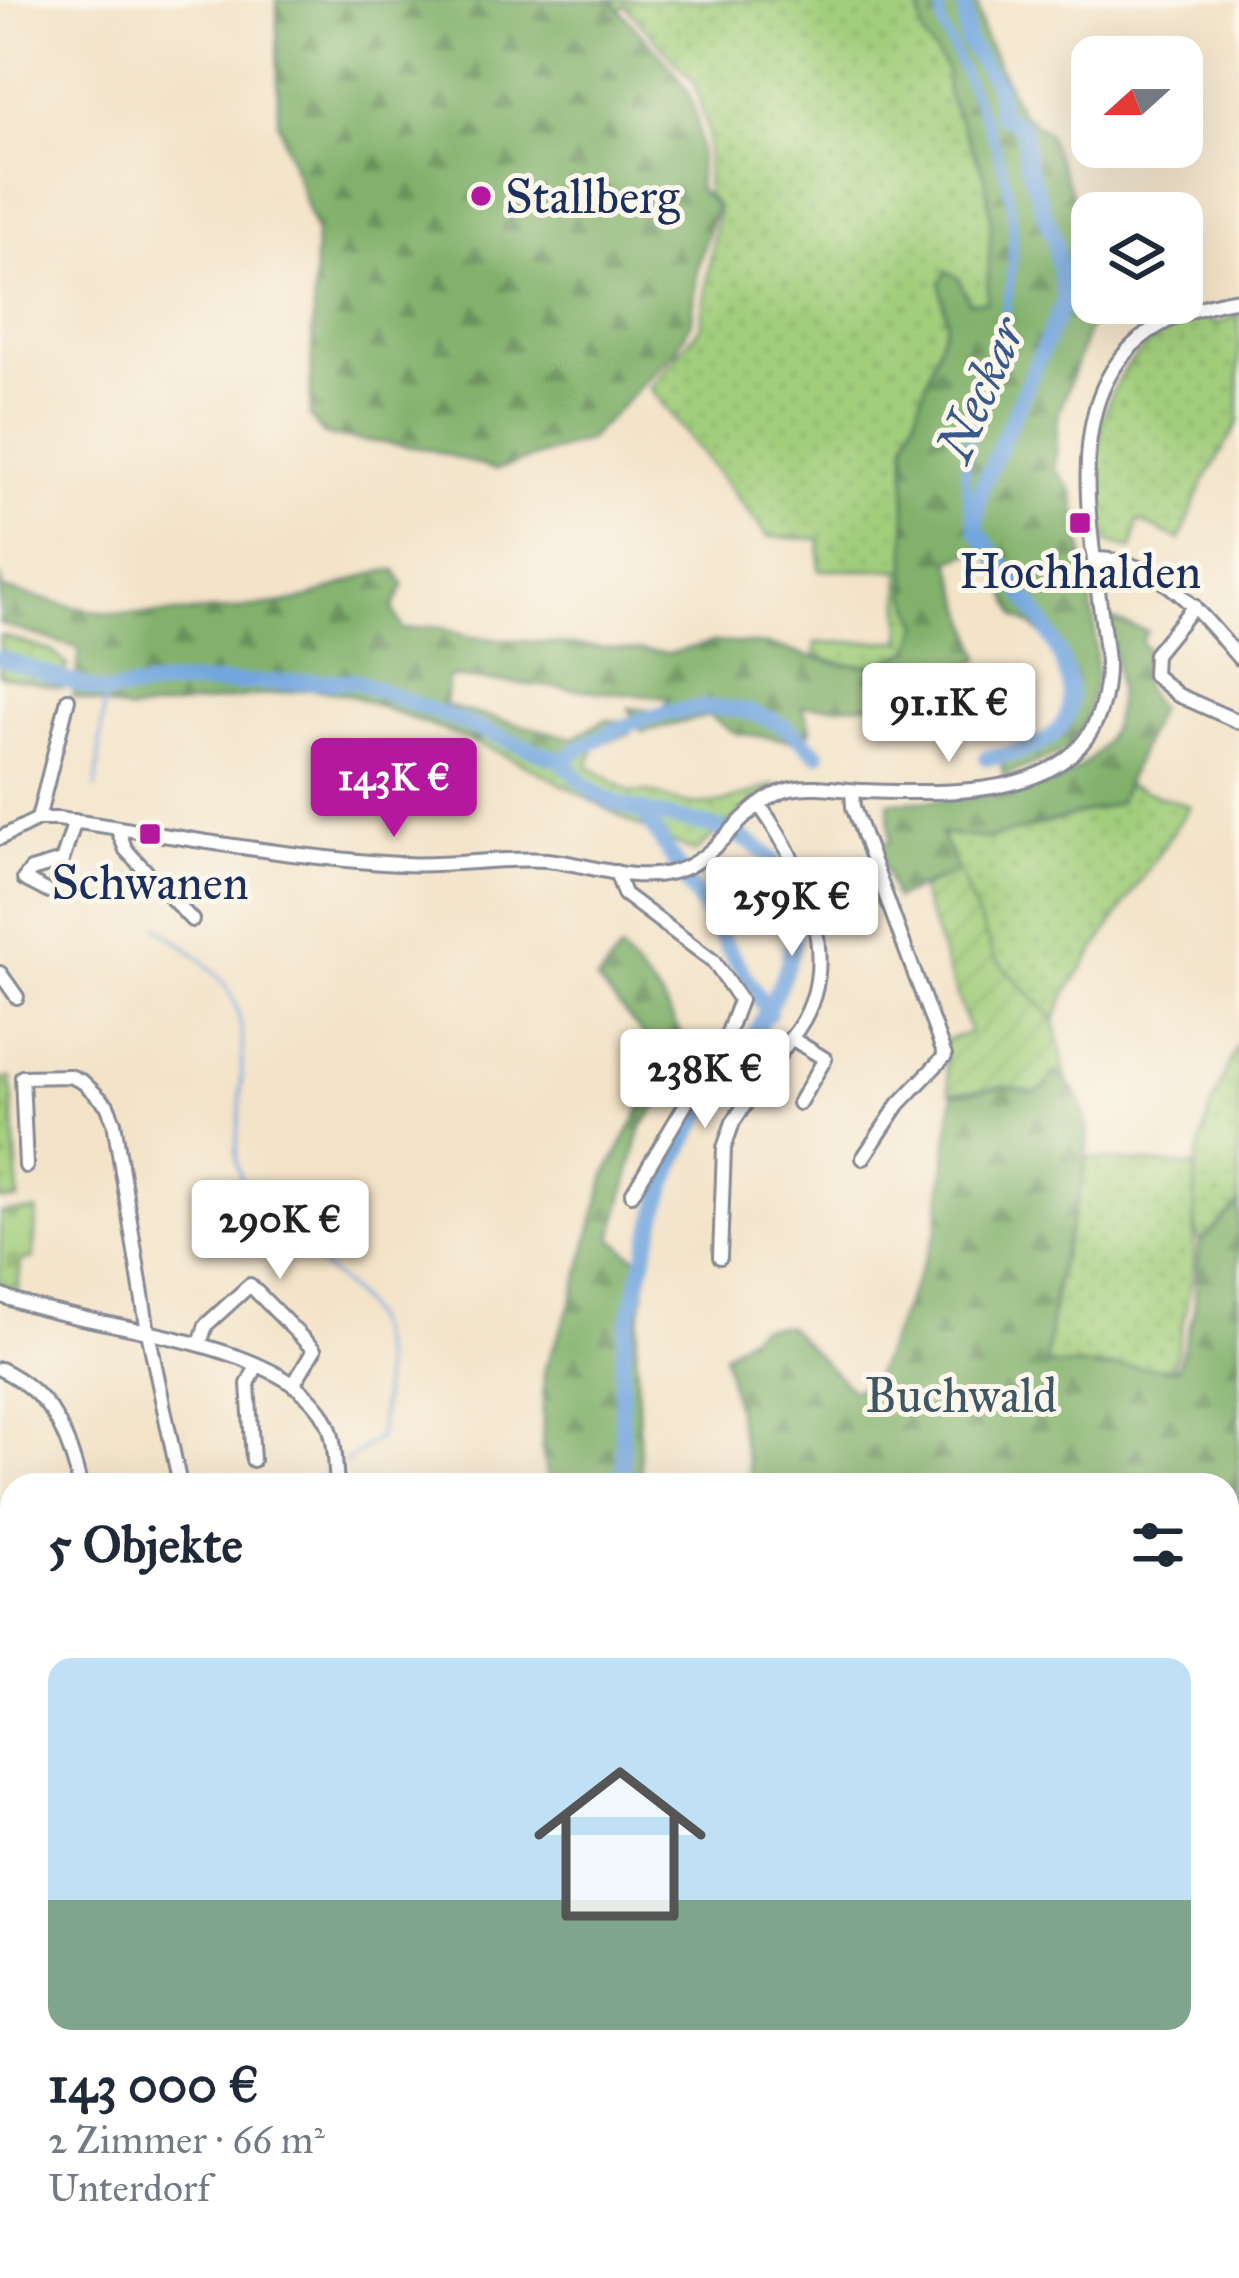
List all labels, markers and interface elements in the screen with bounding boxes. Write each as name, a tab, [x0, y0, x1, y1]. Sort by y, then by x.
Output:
north arrow	[1071, 36, 1203, 168]
map controls	[1071, 36, 1203, 324]
place label: Stallberg	[505, 167, 680, 226]
marker: Stallberg	[468, 183, 494, 209]
button: layers	[1071, 192, 1203, 324]
water label: Neckar	[922, 306, 1040, 473]
marker: Hochhalden	[1067, 510, 1093, 536]
place label: Hochhalden	[959, 542, 1201, 601]
pin: 91.1K €	[838, 663, 1060, 765]
text: 91.1K €	[889, 678, 1009, 726]
pin: 143K €	[296, 738, 492, 840]
text: 143K €	[338, 753, 450, 801]
marker: Schwanen	[137, 821, 163, 847]
place label: Schwanen	[51, 853, 249, 912]
pin: 259K €	[694, 857, 890, 959]
text: 259K €	[733, 872, 851, 920]
pin: 238K €	[607, 1029, 803, 1131]
text: 238K €	[647, 1044, 763, 1092]
pin: 290K €	[182, 1180, 378, 1282]
text: 290K €	[219, 1195, 341, 1243]
park label: Buchwald	[865, 1366, 1057, 1425]
icon: filters	[1125, 1512, 1191, 1578]
text: 5 Objekte	[48, 1514, 243, 1576]
icon: home	[512, 1736, 728, 1952]
text: 143 000 €	[48, 2054, 259, 2116]
text: 2 Zimmer · 66 m²	[48, 2116, 325, 2164]
text: Unterdorf	[48, 2164, 211, 2212]

